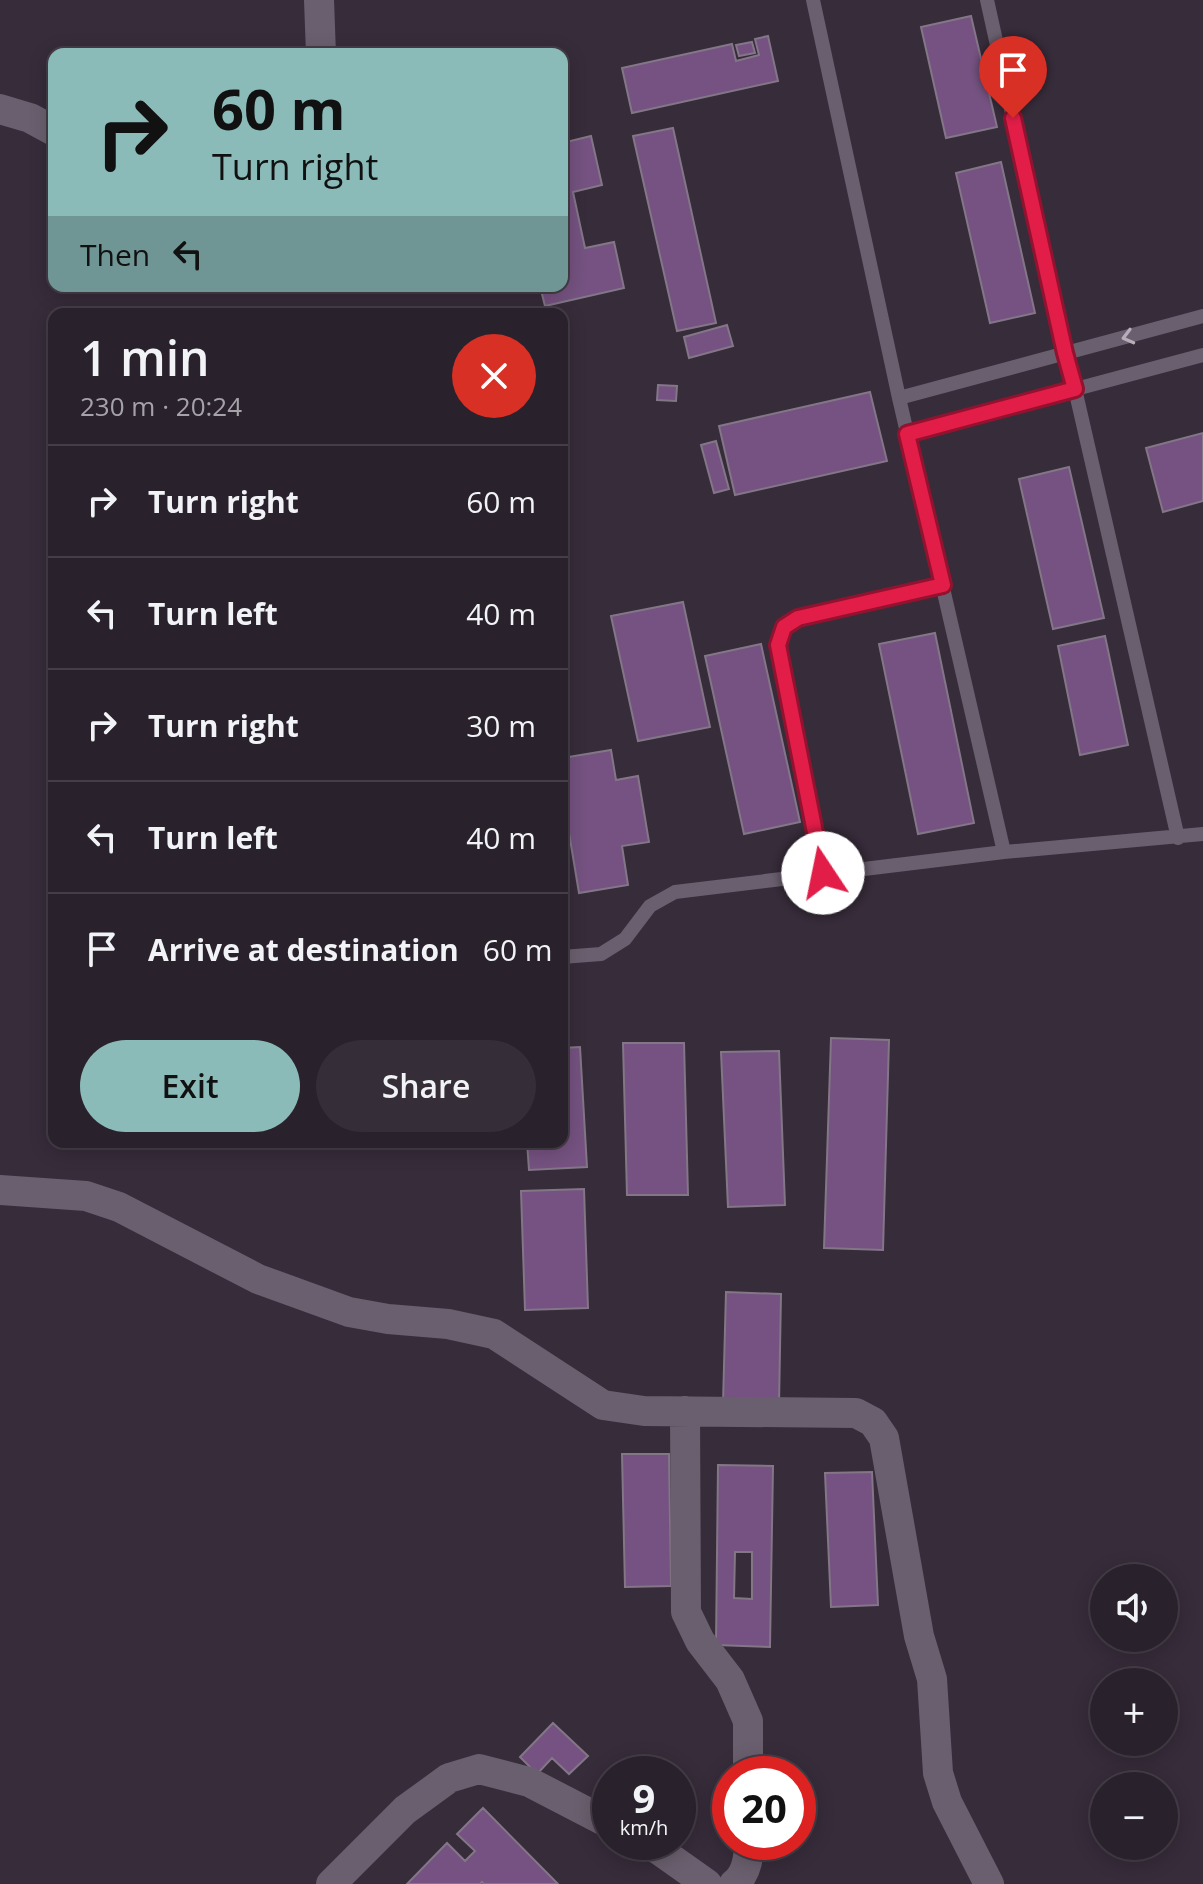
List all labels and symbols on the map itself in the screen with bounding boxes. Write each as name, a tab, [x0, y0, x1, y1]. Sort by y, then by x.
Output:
pin	[979, 36, 1047, 118]
one-way arrow	[1121, 327, 1135, 344]
position arrow	[781, 831, 865, 915]
speed limit sign: 20	[712, 1756, 816, 1860]

